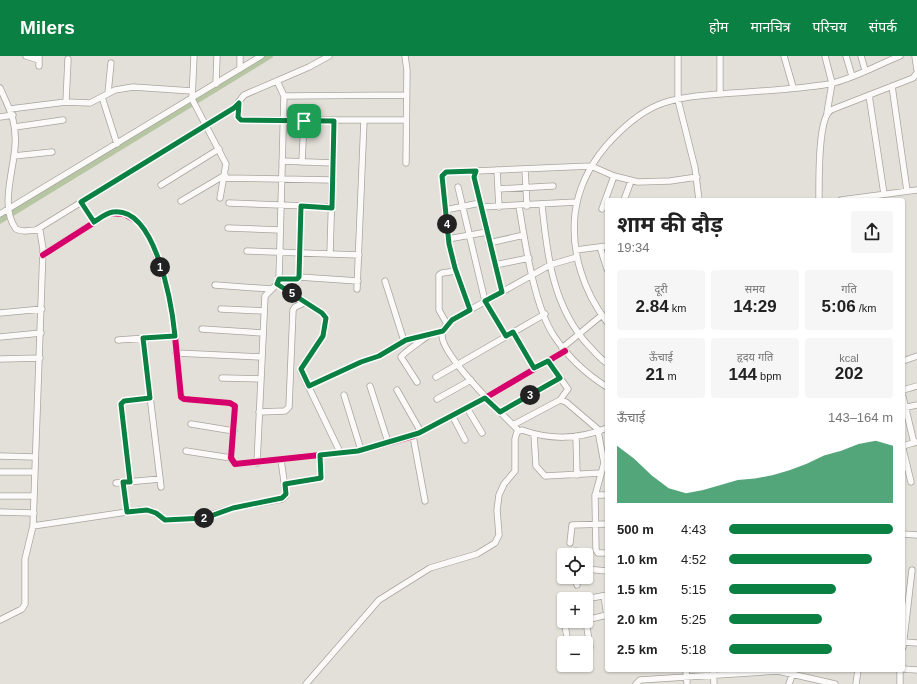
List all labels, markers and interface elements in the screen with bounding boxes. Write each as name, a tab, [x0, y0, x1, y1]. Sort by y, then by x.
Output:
text: Milers	[20, 17, 75, 38]
text: होम	[709, 19, 728, 35]
text: मानचित्र	[750, 19, 791, 35]
text: परिचय	[813, 19, 847, 35]
text: संपर्क	[869, 19, 897, 35]
pin	[287, 104, 321, 138]
icon: arrive	[293, 110, 315, 132]
button: share	[851, 211, 893, 253]
text: शाम की दौड़	[617, 212, 723, 237]
pin: 4	[437, 214, 457, 234]
text: 4	[444, 218, 450, 230]
text: 19:34	[617, 240, 650, 255]
pin: 1	[150, 257, 170, 277]
text: 1	[157, 261, 163, 273]
pin: 5	[282, 283, 302, 303]
text: दूरी	[654, 283, 668, 295]
text: समय	[745, 283, 765, 295]
text: गति	[841, 283, 857, 295]
text: 5	[289, 287, 295, 299]
text: 2.84	[636, 297, 669, 316]
text: 14:29	[733, 297, 777, 316]
text: 5:06	[822, 297, 856, 316]
text: km	[669, 302, 686, 314]
text: /km	[856, 302, 876, 314]
text: ऊँचाई	[649, 351, 673, 363]
text: हृदय गति	[737, 351, 773, 363]
text: kcal	[839, 352, 859, 364]
text: 202	[835, 364, 863, 383]
text: 21	[645, 365, 664, 384]
text: 144	[729, 365, 757, 384]
text: m	[664, 370, 677, 382]
text: bpm	[757, 370, 781, 382]
pin: 3	[520, 385, 540, 405]
text: 3	[527, 389, 533, 401]
text: ऊँचाई	[617, 410, 645, 425]
text: 143–164 m	[828, 410, 893, 425]
pin: 2	[194, 508, 214, 528]
text: 2	[201, 512, 207, 524]
text: 500 m	[617, 522, 654, 537]
text: 4:43	[681, 522, 706, 537]
map controls	[557, 548, 593, 672]
button: locate	[557, 548, 593, 584]
text: 1.0 km	[617, 552, 657, 567]
text: 4:52	[681, 552, 706, 567]
text: 1.5 km	[617, 582, 657, 597]
text: 5:15	[681, 582, 706, 597]
button: +	[557, 592, 593, 628]
text: 2.0 km	[617, 612, 657, 627]
text: 5:25	[681, 612, 706, 627]
button: −	[557, 636, 593, 672]
text: 2.5 km	[617, 642, 657, 657]
text: 5:18	[681, 642, 706, 657]

